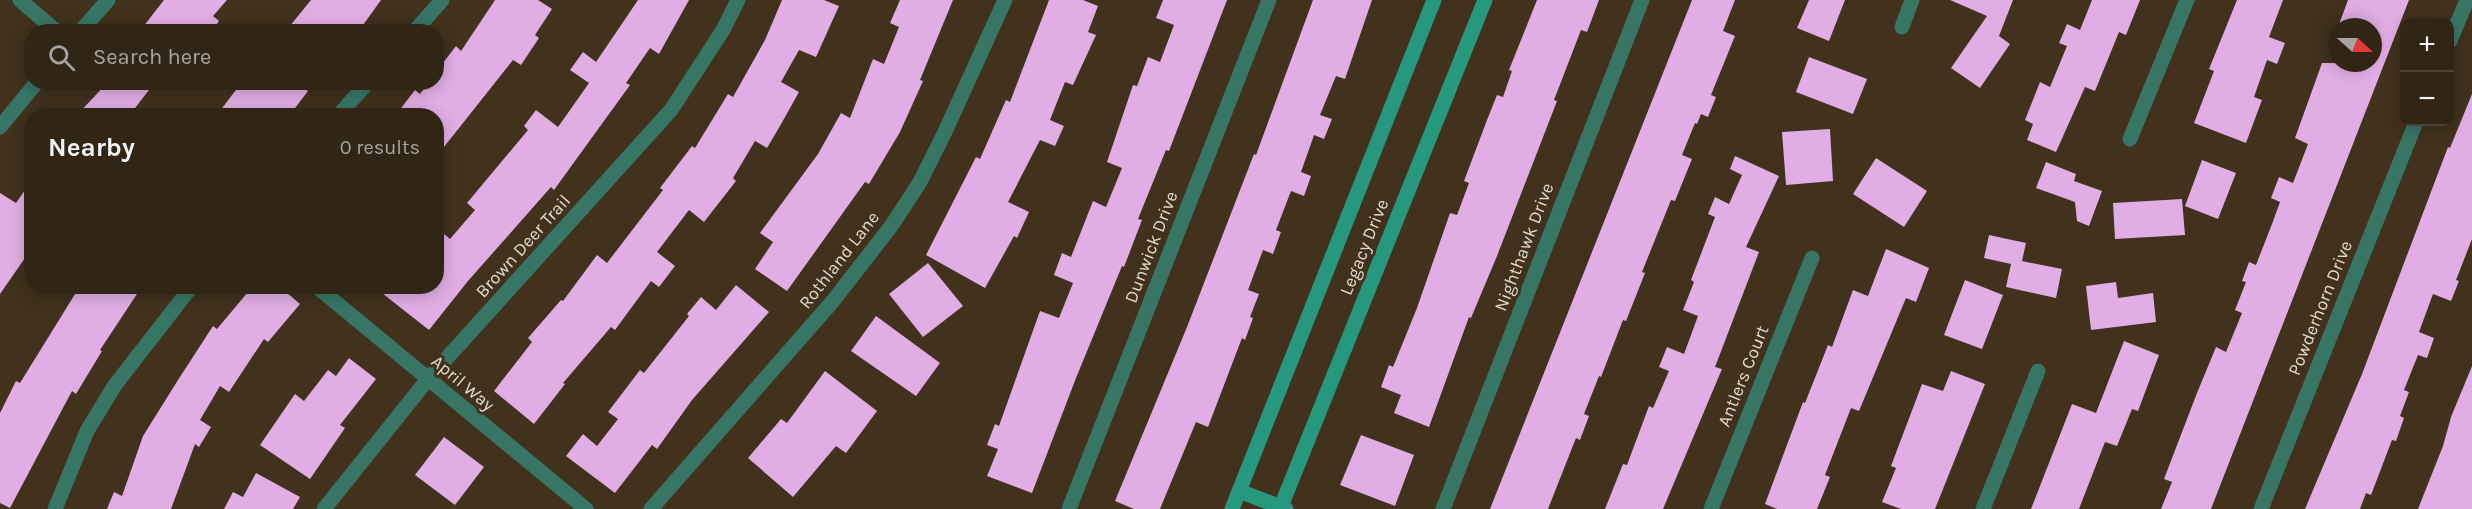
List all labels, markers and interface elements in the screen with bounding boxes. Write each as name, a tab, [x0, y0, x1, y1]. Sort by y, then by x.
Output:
north arrow	[2328, 18, 2382, 72]
map controls	[2400, 18, 2454, 126]
button: +	[2400, 18, 2454, 72]
search box	[24, 24, 444, 90]
icon: search	[45, 41, 78, 74]
text: Search here	[93, 44, 211, 70]
button: −	[2400, 72, 2454, 126]
text: Nearby	[48, 132, 135, 163]
text: 0 results	[340, 136, 420, 159]
street label: Nighthawk Drive	[1489, 180, 1559, 314]
street label: Dunwick Drive	[1120, 188, 1182, 306]
street label: Brown Deer Trail	[471, 190, 575, 302]
street label: Legacy Drive	[1335, 196, 1393, 298]
street label: Rothland Lane	[794, 207, 884, 313]
street label: Powderhorn Drive	[2283, 237, 2357, 379]
street label: Antlers Court	[1713, 322, 1773, 430]
street label: April Way	[427, 350, 500, 416]

